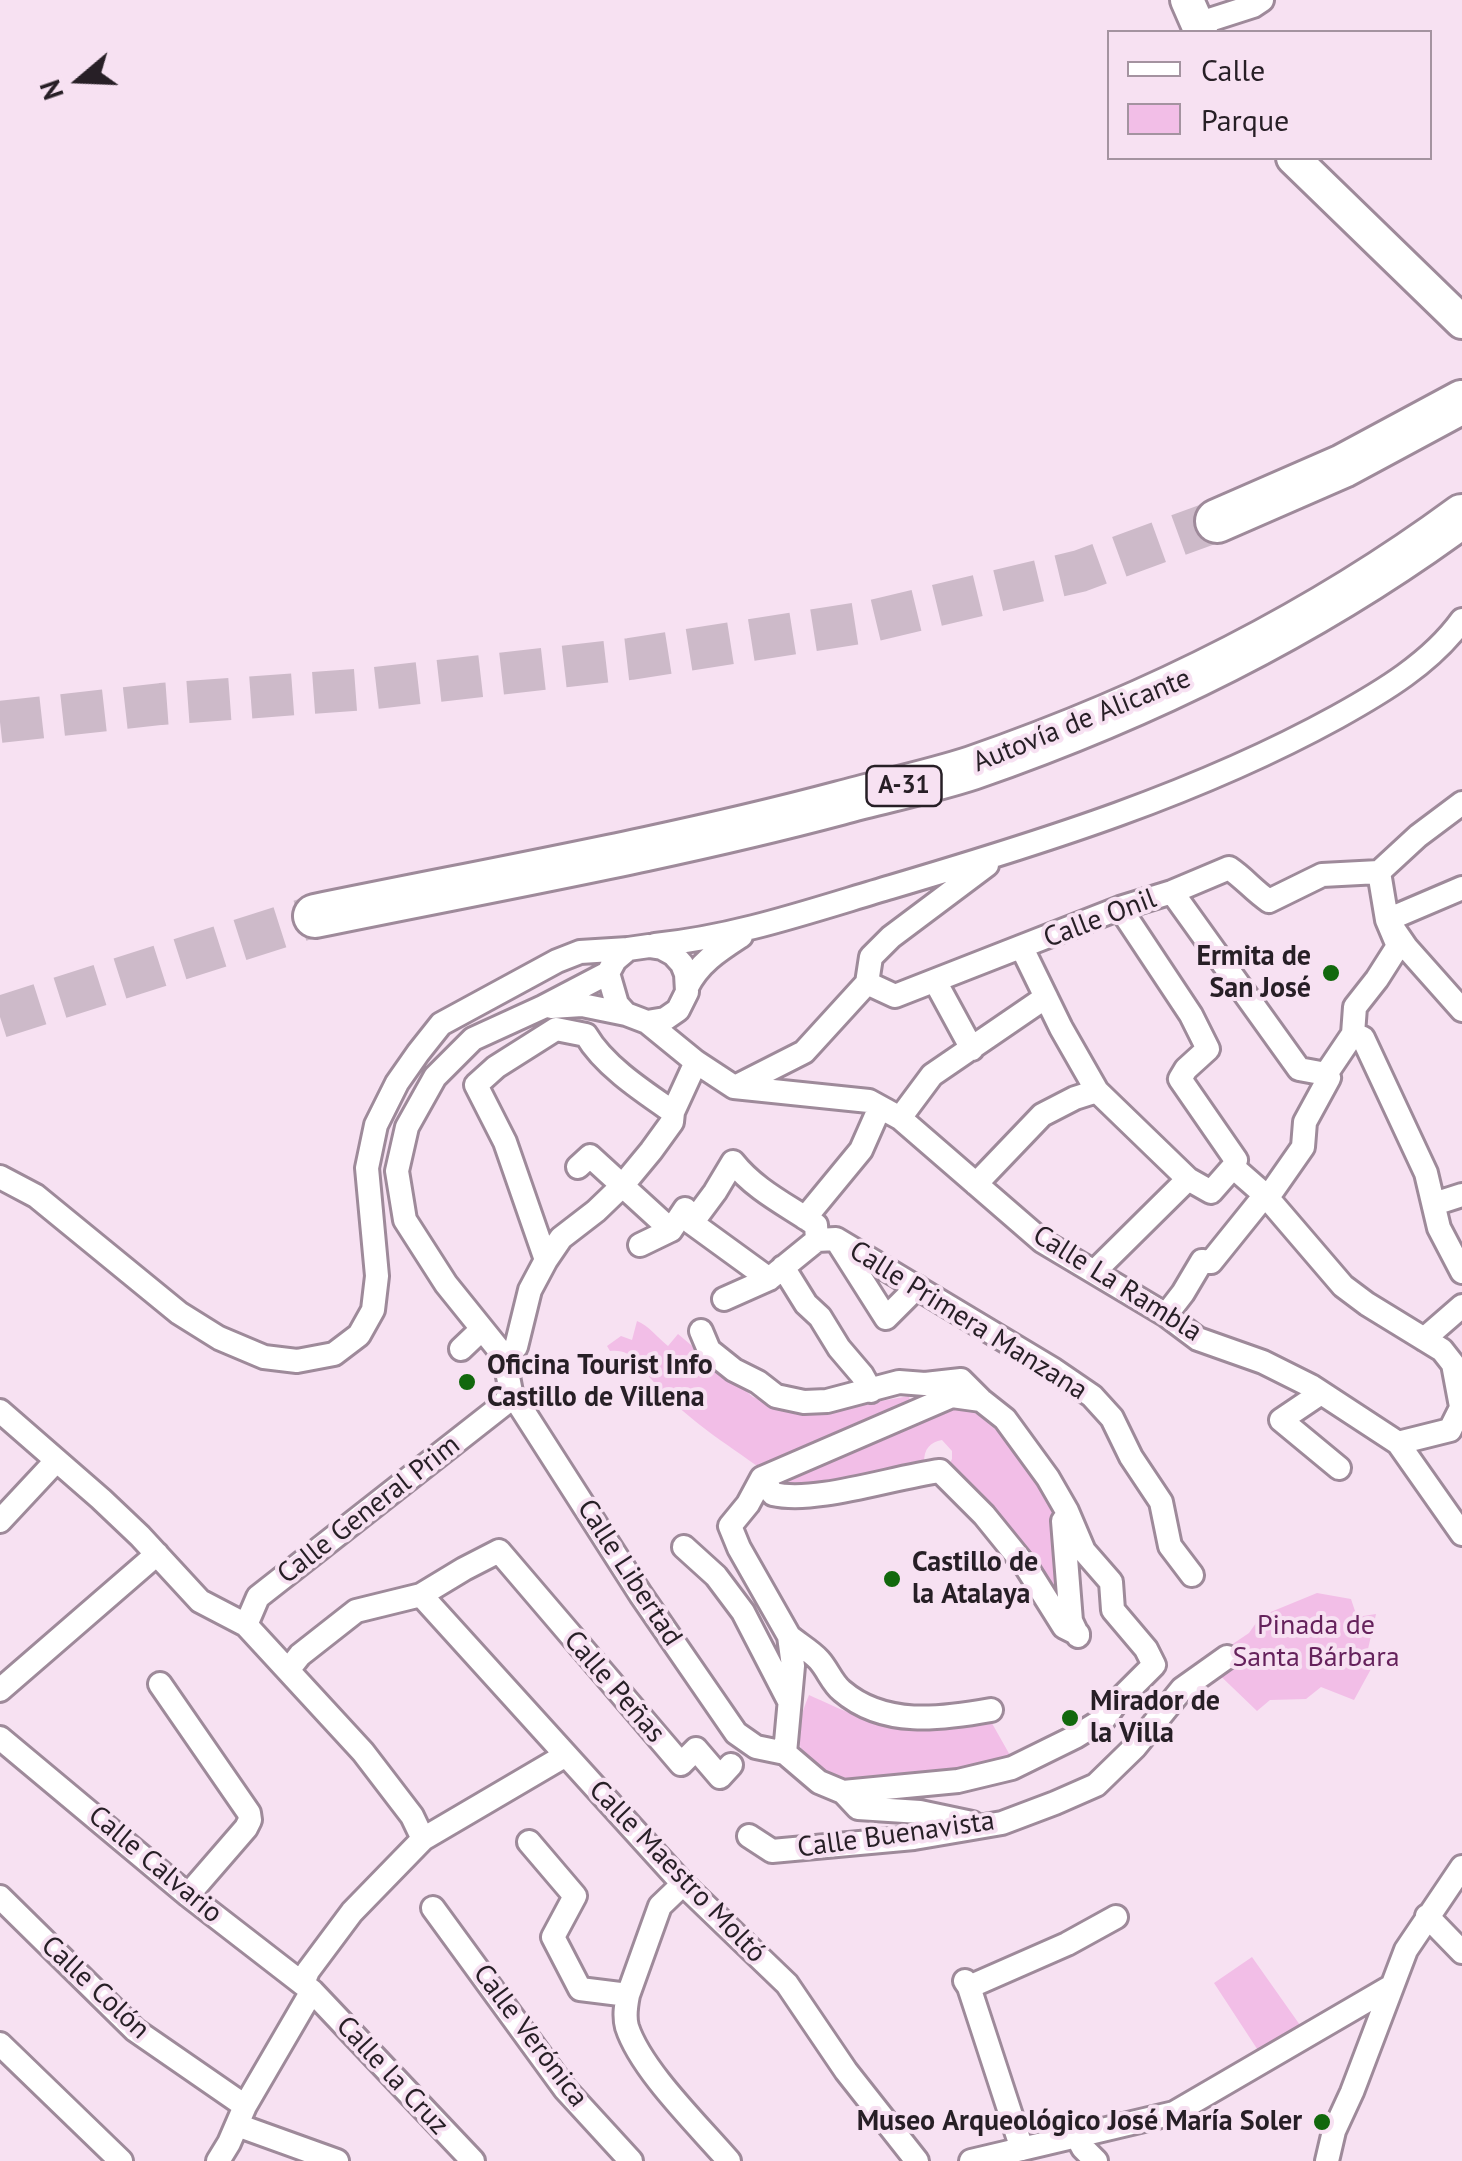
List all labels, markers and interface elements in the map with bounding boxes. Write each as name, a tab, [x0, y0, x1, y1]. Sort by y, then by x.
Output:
north arrow	[30, 30, 130, 130]
legend	[1107, 30, 1432, 160]
text: Calle	[1201, 50, 1265, 89]
text: N	[31, 75, 72, 105]
text: Parque	[1201, 100, 1289, 139]
street label: Autovía de Alicante	[968, 662, 1196, 780]
road number: A-31	[866, 766, 942, 806]
street label: Calle Onil	[1039, 882, 1161, 956]
place label: Ermita de San José	[1196, 940, 1311, 1006]
marker: Ermita de San José	[1320, 962, 1342, 984]
street label: Calle La Rambla	[1026, 1219, 1208, 1349]
street label: Calle Primera Manzana	[843, 1234, 1093, 1408]
place label: Oficina Tourist Info Castillo de Villena	[487, 1349, 713, 1415]
marker: Oficina Tourist Info Castillo de Villena	[456, 1371, 478, 1393]
street label: Calle General Prim	[271, 1428, 467, 1592]
street label: Calle Libertad	[569, 1494, 689, 1652]
place label: Castillo de la Atalaya	[912, 1546, 1038, 1612]
marker: Castillo de la Atalaya	[881, 1568, 903, 1590]
park label: Pinada de Santa Bárbara	[1232, 1609, 1400, 1675]
street label: Calle Peñas	[556, 1624, 672, 1750]
place label: Mirador de la Villa	[1090, 1685, 1220, 1751]
marker: Mirador de la Villa	[1059, 1707, 1081, 1729]
street label: Calle Maestro Moltó	[581, 1774, 773, 1970]
street label: Calle Calvario	[81, 1799, 229, 1931]
street label: Calle Buenavista	[795, 1805, 997, 1865]
street label: Calle Colón	[34, 1929, 156, 2047]
street label: Calle Verónica	[465, 1958, 595, 2114]
street label: Calle la Cruz	[329, 2010, 455, 2142]
place label: Museo Arqueológico José María Soler	[857, 2105, 1302, 2139]
marker: Museo Arqueológico José María Soler	[1311, 2111, 1333, 2133]

